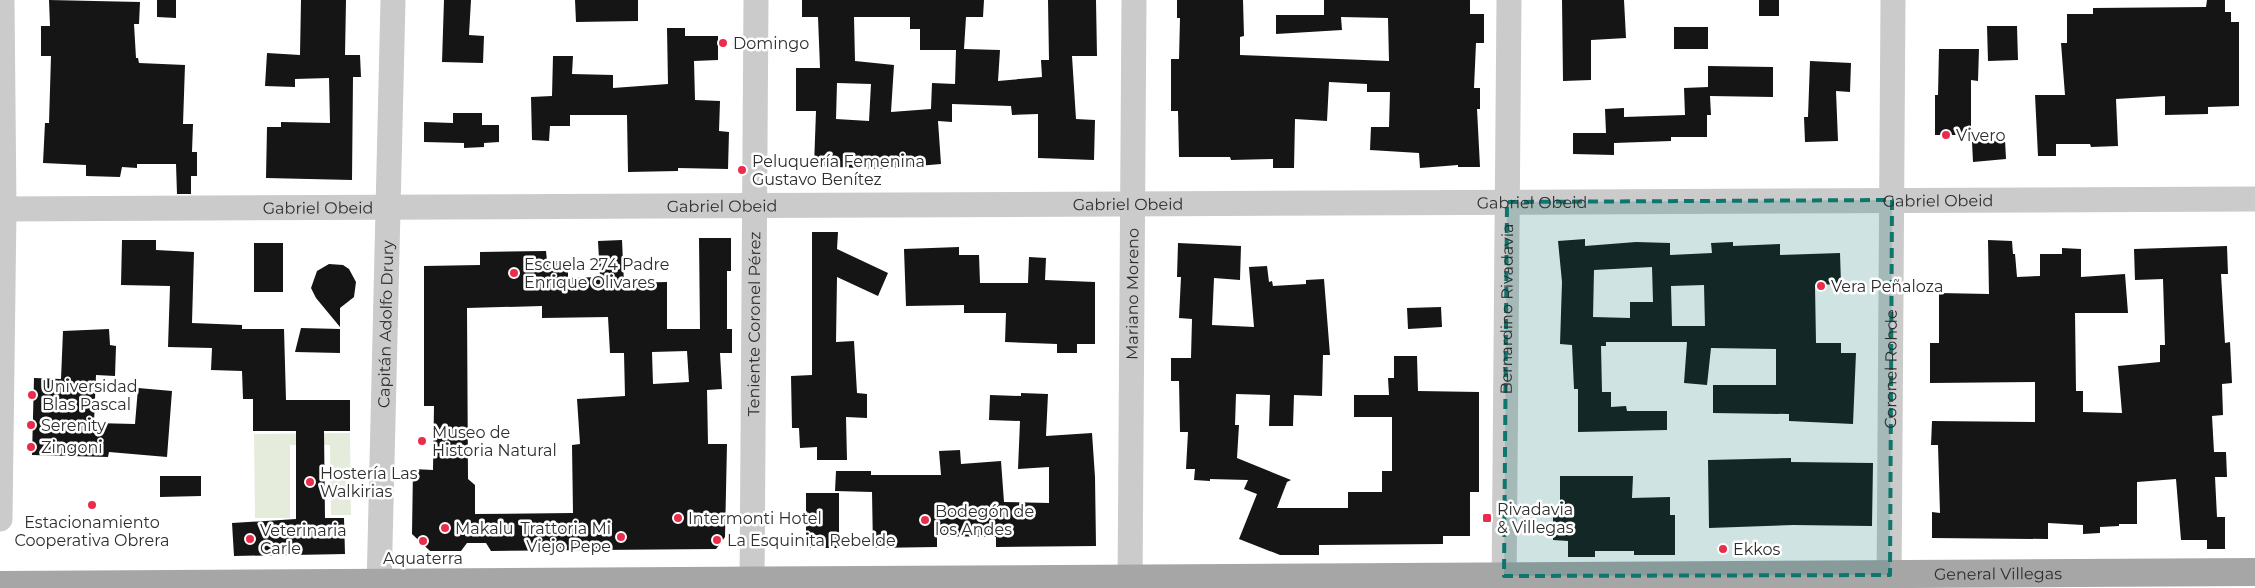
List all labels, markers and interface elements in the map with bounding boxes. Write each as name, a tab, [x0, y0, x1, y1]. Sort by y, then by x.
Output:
place label: Domingo	[733, 34, 809, 53]
marker: Domingo	[717, 37, 729, 49]
place label: Vivero	[1956, 126, 2006, 145]
marker: Vivero	[1940, 129, 1952, 141]
place label: Peluquería Femenina Gustavo Benítez	[752, 152, 925, 189]
marker: Peluquería Femenina Gustavo Benítez	[736, 164, 748, 176]
street label: Gabriel Obeid	[1883, 191, 1993, 210]
street label: Gabriel Obeid	[1477, 192, 1587, 212]
street label: Gabriel Obeid	[1073, 194, 1183, 214]
street label: Gabriel Obeid	[667, 196, 777, 216]
street label: Gabriel Obeid	[263, 198, 373, 217]
street label: Bernardino Rivadavia	[1496, 223, 1517, 395]
street label: Mariano Moreno	[1122, 228, 1142, 360]
street label: Teniente Coronel Pérez	[744, 231, 764, 417]
street label: Capitán Adolfo Drury	[374, 240, 397, 408]
place label: Escuela 274 Padre Enrique Olivares	[524, 255, 669, 292]
marker: Escuela 274 Padre Enrique Olivares	[508, 267, 520, 279]
place label: Vera Peñaloza	[1831, 277, 1943, 296]
marker: Vera Peñaloza	[1815, 280, 1827, 292]
street label: Coronel Rohde	[1881, 309, 1900, 429]
place label: Universidad Blas Pascal	[42, 377, 138, 414]
marker: Universidad Blas Pascal	[26, 389, 38, 401]
place label: Serenity	[41, 416, 106, 435]
marker: Serenity	[25, 419, 37, 431]
place label: Museo de Historia Natural	[432, 423, 557, 460]
marker: Museo de Historia Natural	[416, 435, 428, 447]
place label: Zingoni	[41, 438, 103, 457]
marker: Zingoni	[25, 441, 37, 453]
place label: Hostería Las Walkirias	[320, 464, 418, 501]
marker: Hostería Las Walkirias	[304, 476, 316, 488]
marker: Estacionamiento Cooperativa Obrera	[86, 499, 98, 511]
place label: Rivadavia & Villegas	[1497, 500, 1574, 537]
place label: Bodegón de los Andes	[935, 502, 1034, 539]
place label: Intermonti Hotel	[688, 509, 822, 528]
marker: Intermonti Hotel	[672, 512, 684, 524]
marker: Rivadavia & Villegas	[1481, 512, 1493, 524]
place label: Estacionamiento Cooperativa Obrera	[15, 513, 169, 550]
marker: Bodegón de los Andes	[919, 514, 931, 526]
place label: Makalu	[455, 519, 514, 538]
place label: Trattoria Mi Viejo Pepe	[521, 519, 611, 556]
place label: Veterinaria Carle	[260, 521, 347, 558]
marker: Makalu	[439, 522, 451, 534]
marker: Trattoria Mi Viejo Pepe	[615, 531, 627, 543]
place label: La Esquinita Rebelde	[727, 531, 896, 550]
marker: Veterinaria Carle	[244, 533, 256, 545]
marker: La Esquinita Rebelde	[711, 534, 723, 546]
marker: Aquaterra	[417, 535, 429, 547]
place label: Ekkos	[1733, 540, 1781, 559]
marker: Ekkos	[1717, 543, 1729, 555]
place label: Aquaterra	[383, 549, 463, 568]
street label: General Villegas	[1934, 564, 2062, 583]

